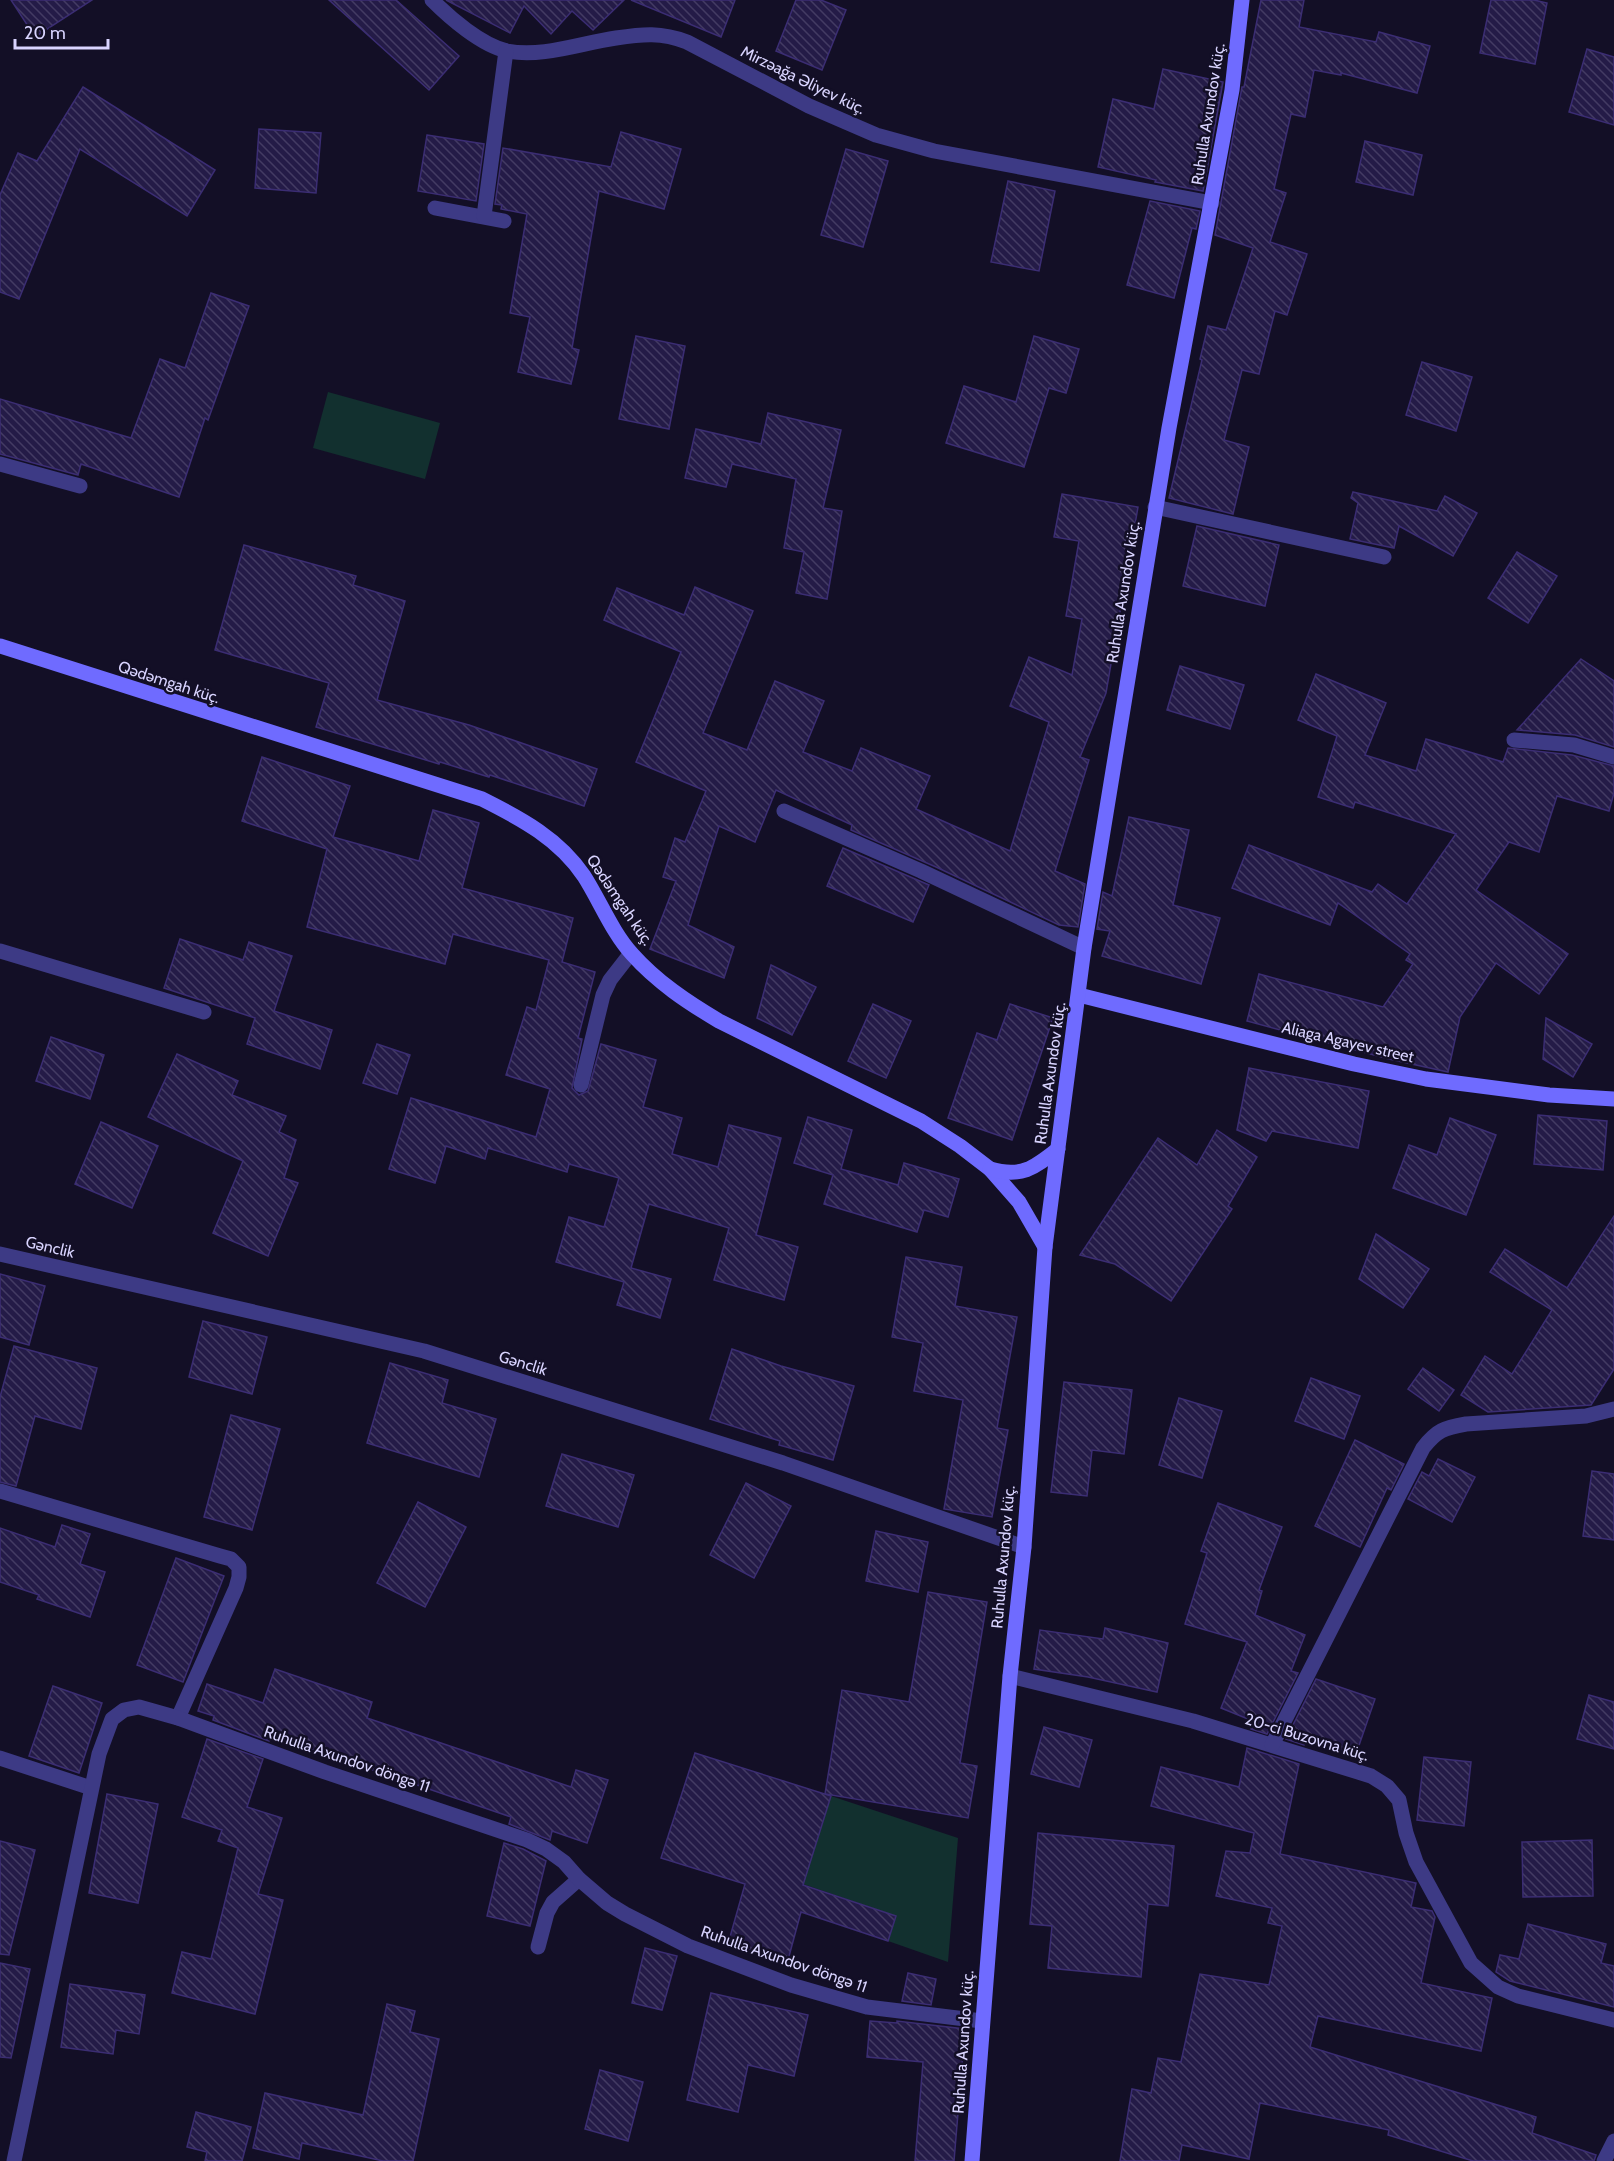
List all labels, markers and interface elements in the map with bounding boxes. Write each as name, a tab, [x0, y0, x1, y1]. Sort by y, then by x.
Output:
scale bar	[15, 12, 108, 50]
text: 20 m	[24, 22, 66, 44]
street label: Mirzəağa Əliyev küç.	[738, 42, 868, 118]
street label: Ruhulla Axundov küç.	[1187, 42, 1229, 186]
street label: Ruhulla Axundov küç.	[1102, 520, 1144, 664]
street label: Qədəmgah küç.	[116, 657, 222, 707]
street label: Qədəmgah küç.	[583, 851, 657, 949]
street label: Ruhulla Axundov küç.	[1031, 1001, 1069, 1145]
street label: Aliaga Agayev street	[1280, 1018, 1417, 1067]
street label: Gənclik	[24, 1232, 77, 1262]
street label: Gənclik	[497, 1347, 550, 1380]
street label: Ruhulla Axundov küç.	[987, 1485, 1019, 1629]
street label: 20-ci Buzovna küç.	[1243, 1709, 1371, 1765]
street label: Ruhulla Axundov döngə 11	[261, 1722, 433, 1796]
street label: Ruhulla Axundov döngə 11	[698, 1922, 870, 1996]
street label: Ruhulla Axundov küç.	[949, 1970, 977, 2114]

